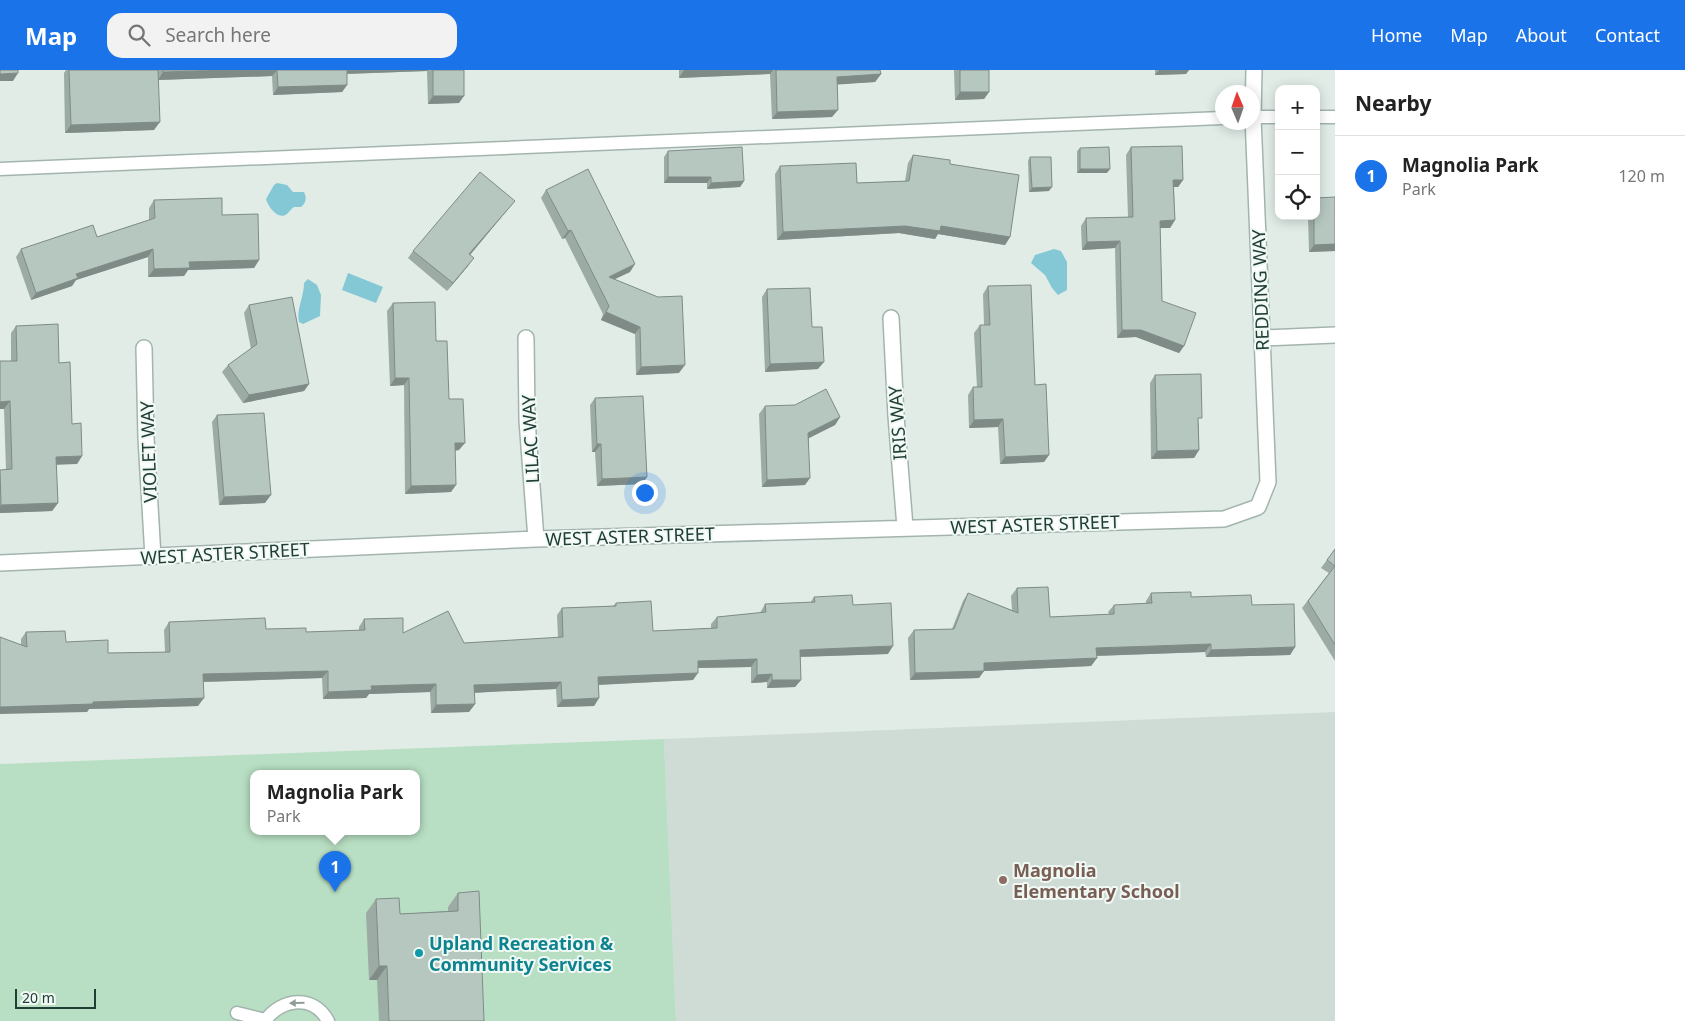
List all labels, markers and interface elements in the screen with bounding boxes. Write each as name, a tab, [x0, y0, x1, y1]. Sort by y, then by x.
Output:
search box	[107, 13, 457, 58]
text: Map	[25, 19, 77, 52]
icon: search	[125, 21, 153, 49]
text: Search here	[165, 22, 271, 48]
text: Home	[1371, 23, 1422, 47]
text: Map	[1450, 23, 1488, 47]
text: About	[1516, 23, 1567, 47]
text: Contact	[1595, 23, 1660, 47]
north arrow	[1215, 85, 1260, 130]
map controls	[1275, 85, 1320, 220]
button: +	[1275, 85, 1320, 130]
text: Nearby	[1355, 89, 1431, 117]
button: −	[1275, 130, 1320, 175]
text: Magnolia Park	[1402, 152, 1539, 178]
text: 1	[1366, 165, 1376, 187]
text: 120 m	[1618, 165, 1665, 187]
button: locate	[1275, 175, 1320, 220]
text: Park	[1402, 178, 1436, 200]
street label: REDDING WAY	[1246, 228, 1274, 351]
street label: IRIS WAY	[882, 384, 912, 461]
street label: LILAC WAY	[516, 393, 544, 484]
street label: VIOLET WAY	[134, 400, 162, 503]
your location	[632, 480, 658, 506]
street label: WEST ASTER STREET	[950, 509, 1120, 539]
street label: WEST ASTER STREET	[545, 521, 715, 551]
street label: WEST ASTER STREET	[140, 537, 310, 569]
popup	[250, 770, 420, 835]
text: Magnolia Park	[267, 779, 403, 805]
text: Park	[267, 805, 300, 827]
pin: 1	[319, 851, 351, 892]
place label: Magnolia Elementary School	[1013, 858, 1180, 903]
marker: Magnolia Elementary School	[997, 874, 1009, 886]
place label: Upland Recreation & Community Services	[429, 931, 614, 976]
marker: Upland Recreation & Community Services	[413, 947, 425, 959]
scale bar	[15, 986, 96, 1009]
text: 20 m	[22, 988, 55, 1007]
one-way arrow	[289, 999, 305, 1007]

